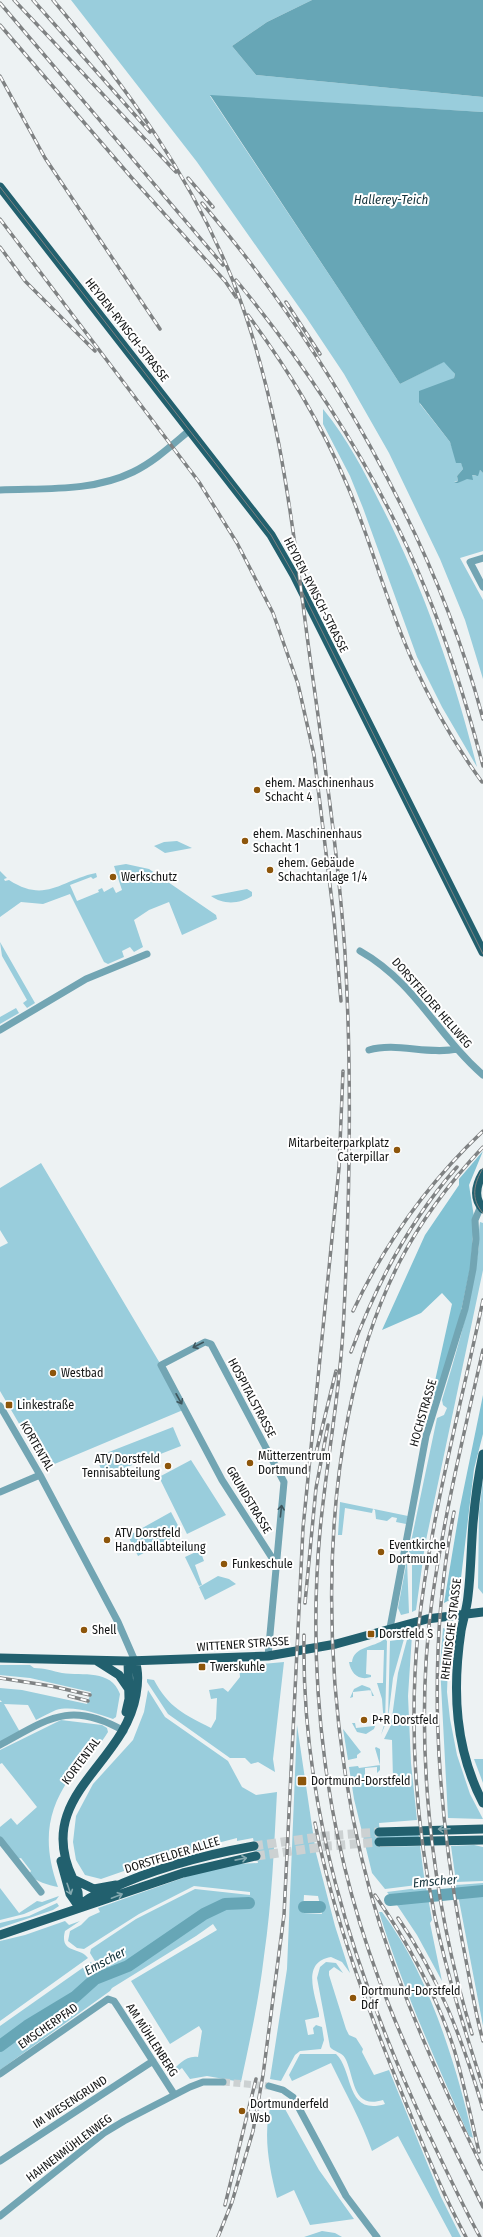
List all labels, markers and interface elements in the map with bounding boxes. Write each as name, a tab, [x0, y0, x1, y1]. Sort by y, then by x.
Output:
water label: Hallerey-Teich	[354, 192, 428, 207]
street label: HEYDEN-RYNSCH-STRASSE	[82, 276, 172, 385]
street label: HEYDEN-RYNSCH-STRASSE	[281, 535, 351, 655]
place label: ehem. Maschinenhaus Schacht 4	[265, 776, 374, 804]
marker: ehem. Maschinenhaus Schacht 4	[252, 785, 262, 795]
place label: ehem. Maschinenhaus Schacht 1	[253, 827, 362, 855]
marker: ehem. Maschinenhaus Schacht 1	[240, 836, 250, 846]
place label: ehem. Gebäude Schachtanlage 1/4	[278, 856, 368, 884]
marker: ehem. Gebäude Schachtanlage 1/4	[265, 865, 275, 875]
place label: Werkschutz	[121, 870, 177, 884]
marker: Werkschutz	[108, 872, 118, 882]
street label: DORSTFELDER HELLWEG	[389, 955, 475, 1051]
place label: Mitarbeiterparkplatz Caterpillar	[288, 1136, 390, 1164]
marker: Mitarbeiterparkplatz Caterpillar	[392, 1145, 402, 1155]
one-way arrow	[192, 1342, 204, 1349]
street label: HOSPITALSTRASSE	[225, 1356, 279, 1440]
place label: Westbad	[61, 1366, 103, 1380]
marker: Westbad	[48, 1368, 58, 1378]
street label: HOCHSTRASSE	[407, 1377, 439, 1448]
one-way arrow	[176, 1393, 184, 1405]
place label: Linkestraße	[17, 1398, 74, 1412]
marker: Linkestraße	[4, 1400, 14, 1410]
street label: KORTENTAL	[17, 1419, 57, 1474]
place label: Mütterzentrum Dortmund	[258, 1449, 331, 1477]
place label: ATV Dorstfeld Tennisabteilung	[82, 1452, 160, 1480]
marker: Mütterzentrum Dortmund	[245, 1458, 255, 1468]
marker: ATV Dorstfeld Tennisabteilung	[163, 1461, 173, 1471]
street label: GRUNDSTRASSE	[223, 1464, 275, 1537]
one-way arrow	[277, 1505, 285, 1518]
place label: ATV Dorstfeld Handballabteilung	[115, 1526, 206, 1554]
marker: ATV Dorstfeld Handballabteilung	[102, 1535, 112, 1545]
place label: Eventkirche Dortmund	[389, 1538, 446, 1566]
marker: Eventkirche Dortmund	[376, 1547, 386, 1557]
place label: Funkeschule	[232, 1557, 293, 1571]
marker: Funkeschule	[219, 1559, 229, 1569]
street label: RHEINISCHE STRASSE	[438, 1577, 464, 1681]
place label: Shell	[92, 1623, 117, 1637]
marker: Shell	[79, 1625, 89, 1635]
place label: Dorstfeld S	[379, 1627, 433, 1641]
marker: Dorstfeld S	[366, 1629, 376, 1639]
street label: WITTENER STRASSE	[196, 1634, 290, 1654]
place label: Twerskuhle	[210, 1660, 265, 1674]
marker: Twerskuhle	[197, 1662, 207, 1672]
place label: P+R Dorstfeld	[372, 1713, 438, 1727]
marker: P+R Dorstfeld	[359, 1715, 369, 1725]
street label: KORTENTAL	[59, 1734, 104, 1787]
place label: Dortmund-Dorstfeld	[311, 1774, 410, 1788]
marker: Dortmund-Dorstfeld	[296, 1775, 308, 1787]
one-way arrow	[438, 1825, 451, 1833]
street label: DORSTFELDER ALLEE	[123, 1834, 222, 1876]
one-way arrow	[234, 1855, 247, 1863]
water label: Emscher	[412, 1872, 458, 1890]
one-way arrow	[65, 1883, 73, 1895]
one-way arrow	[110, 1892, 122, 1900]
water label: Emscher	[82, 1944, 129, 1978]
place label: Dortmund-Dorstfeld Ddf	[361, 1984, 460, 2012]
marker: Dortmund-Dorstfeld Ddf	[348, 1993, 358, 2003]
street label: EMSCHERPFAD	[15, 2000, 81, 2052]
street label: AM MÜHLENBERG	[123, 2000, 183, 2079]
street label: IM WIESENGRUND	[30, 2073, 110, 2131]
place label: Dortmunderfeld Wsb	[250, 2097, 329, 2125]
marker: Dortmunderfeld Wsb	[237, 2106, 247, 2116]
street label: HAHNENMÜHLENWEG	[22, 2110, 115, 2185]

